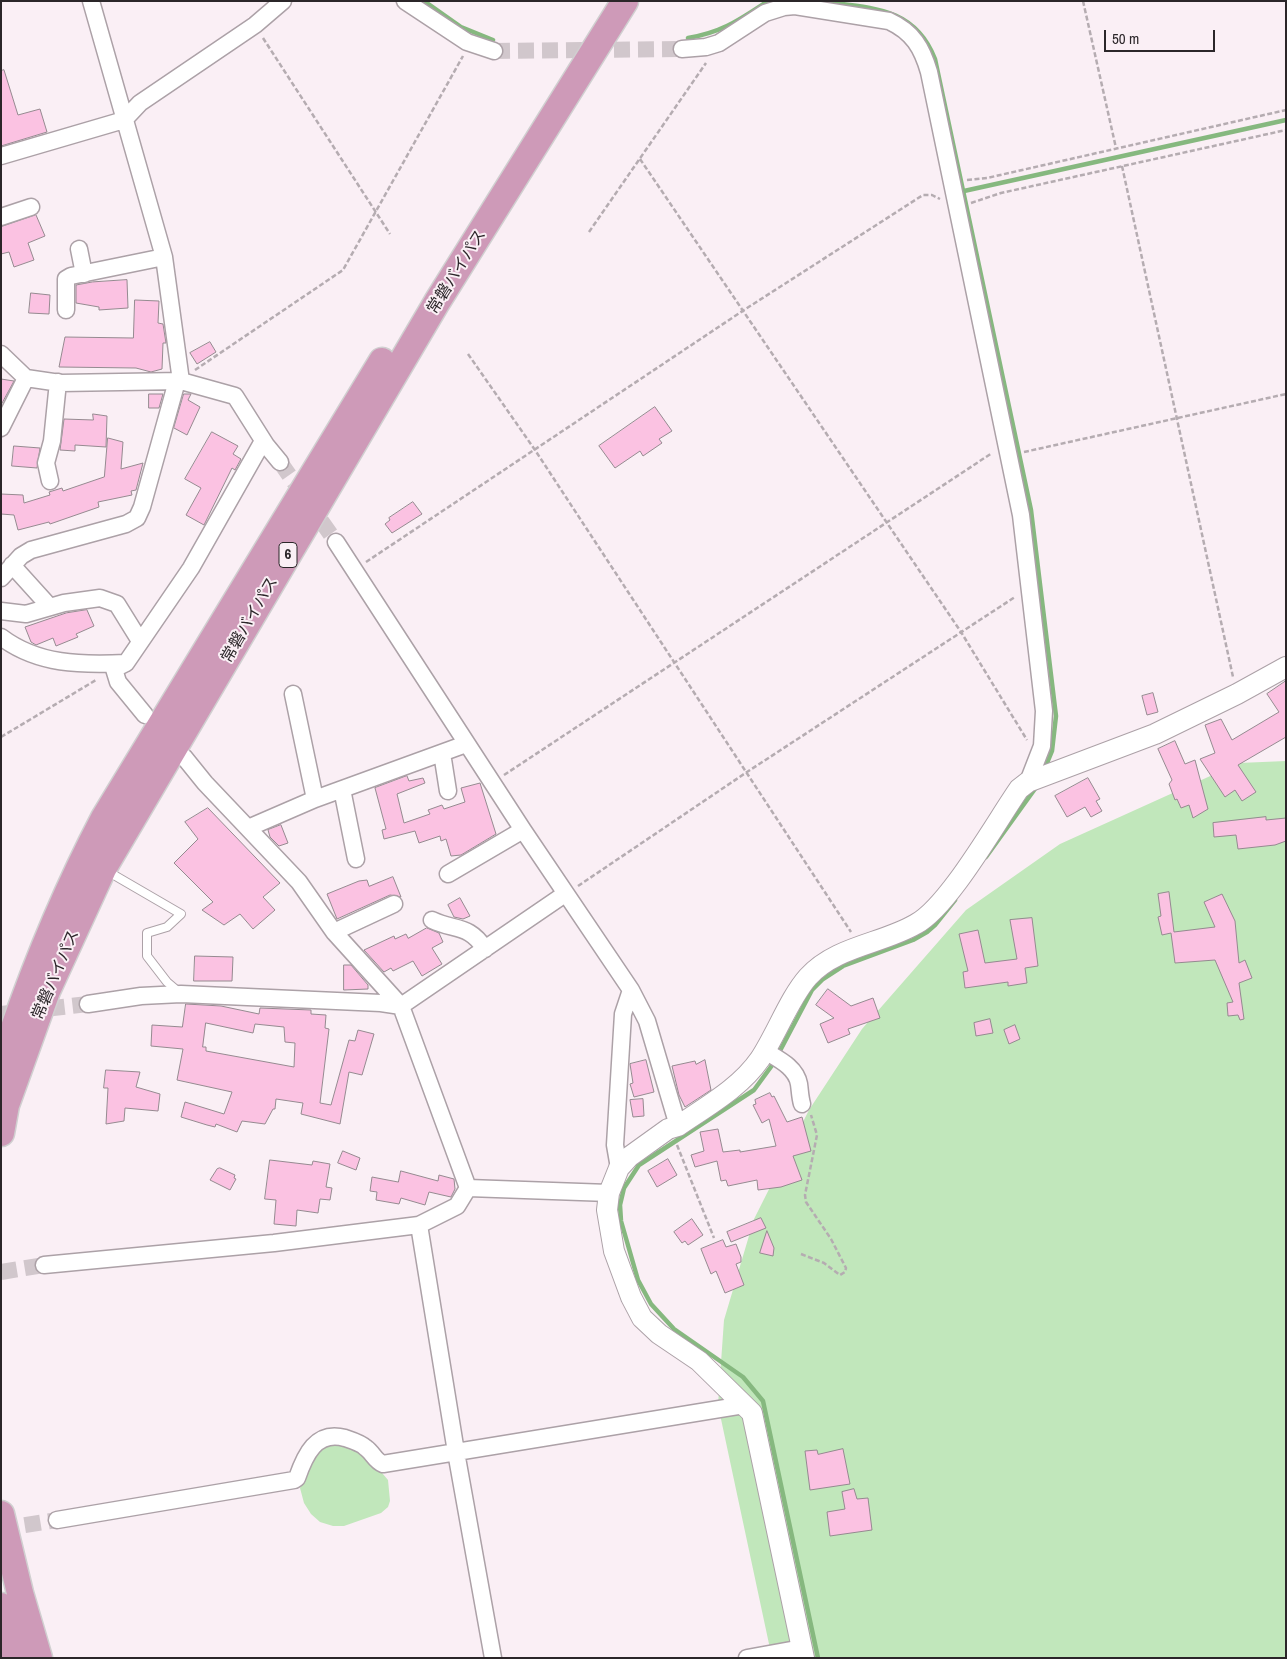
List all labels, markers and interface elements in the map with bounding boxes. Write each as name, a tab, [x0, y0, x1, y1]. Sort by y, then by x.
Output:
scale bar	[1107, 20, 1218, 52]
text: 50 m	[1112, 28, 1139, 49]
street label: 常磐バイパス	[423, 226, 491, 318]
road number: 6	[279, 542, 297, 568]
street label: 常磐バイパス	[218, 574, 282, 666]
street label: 常磐バイパス	[28, 927, 84, 1023]

